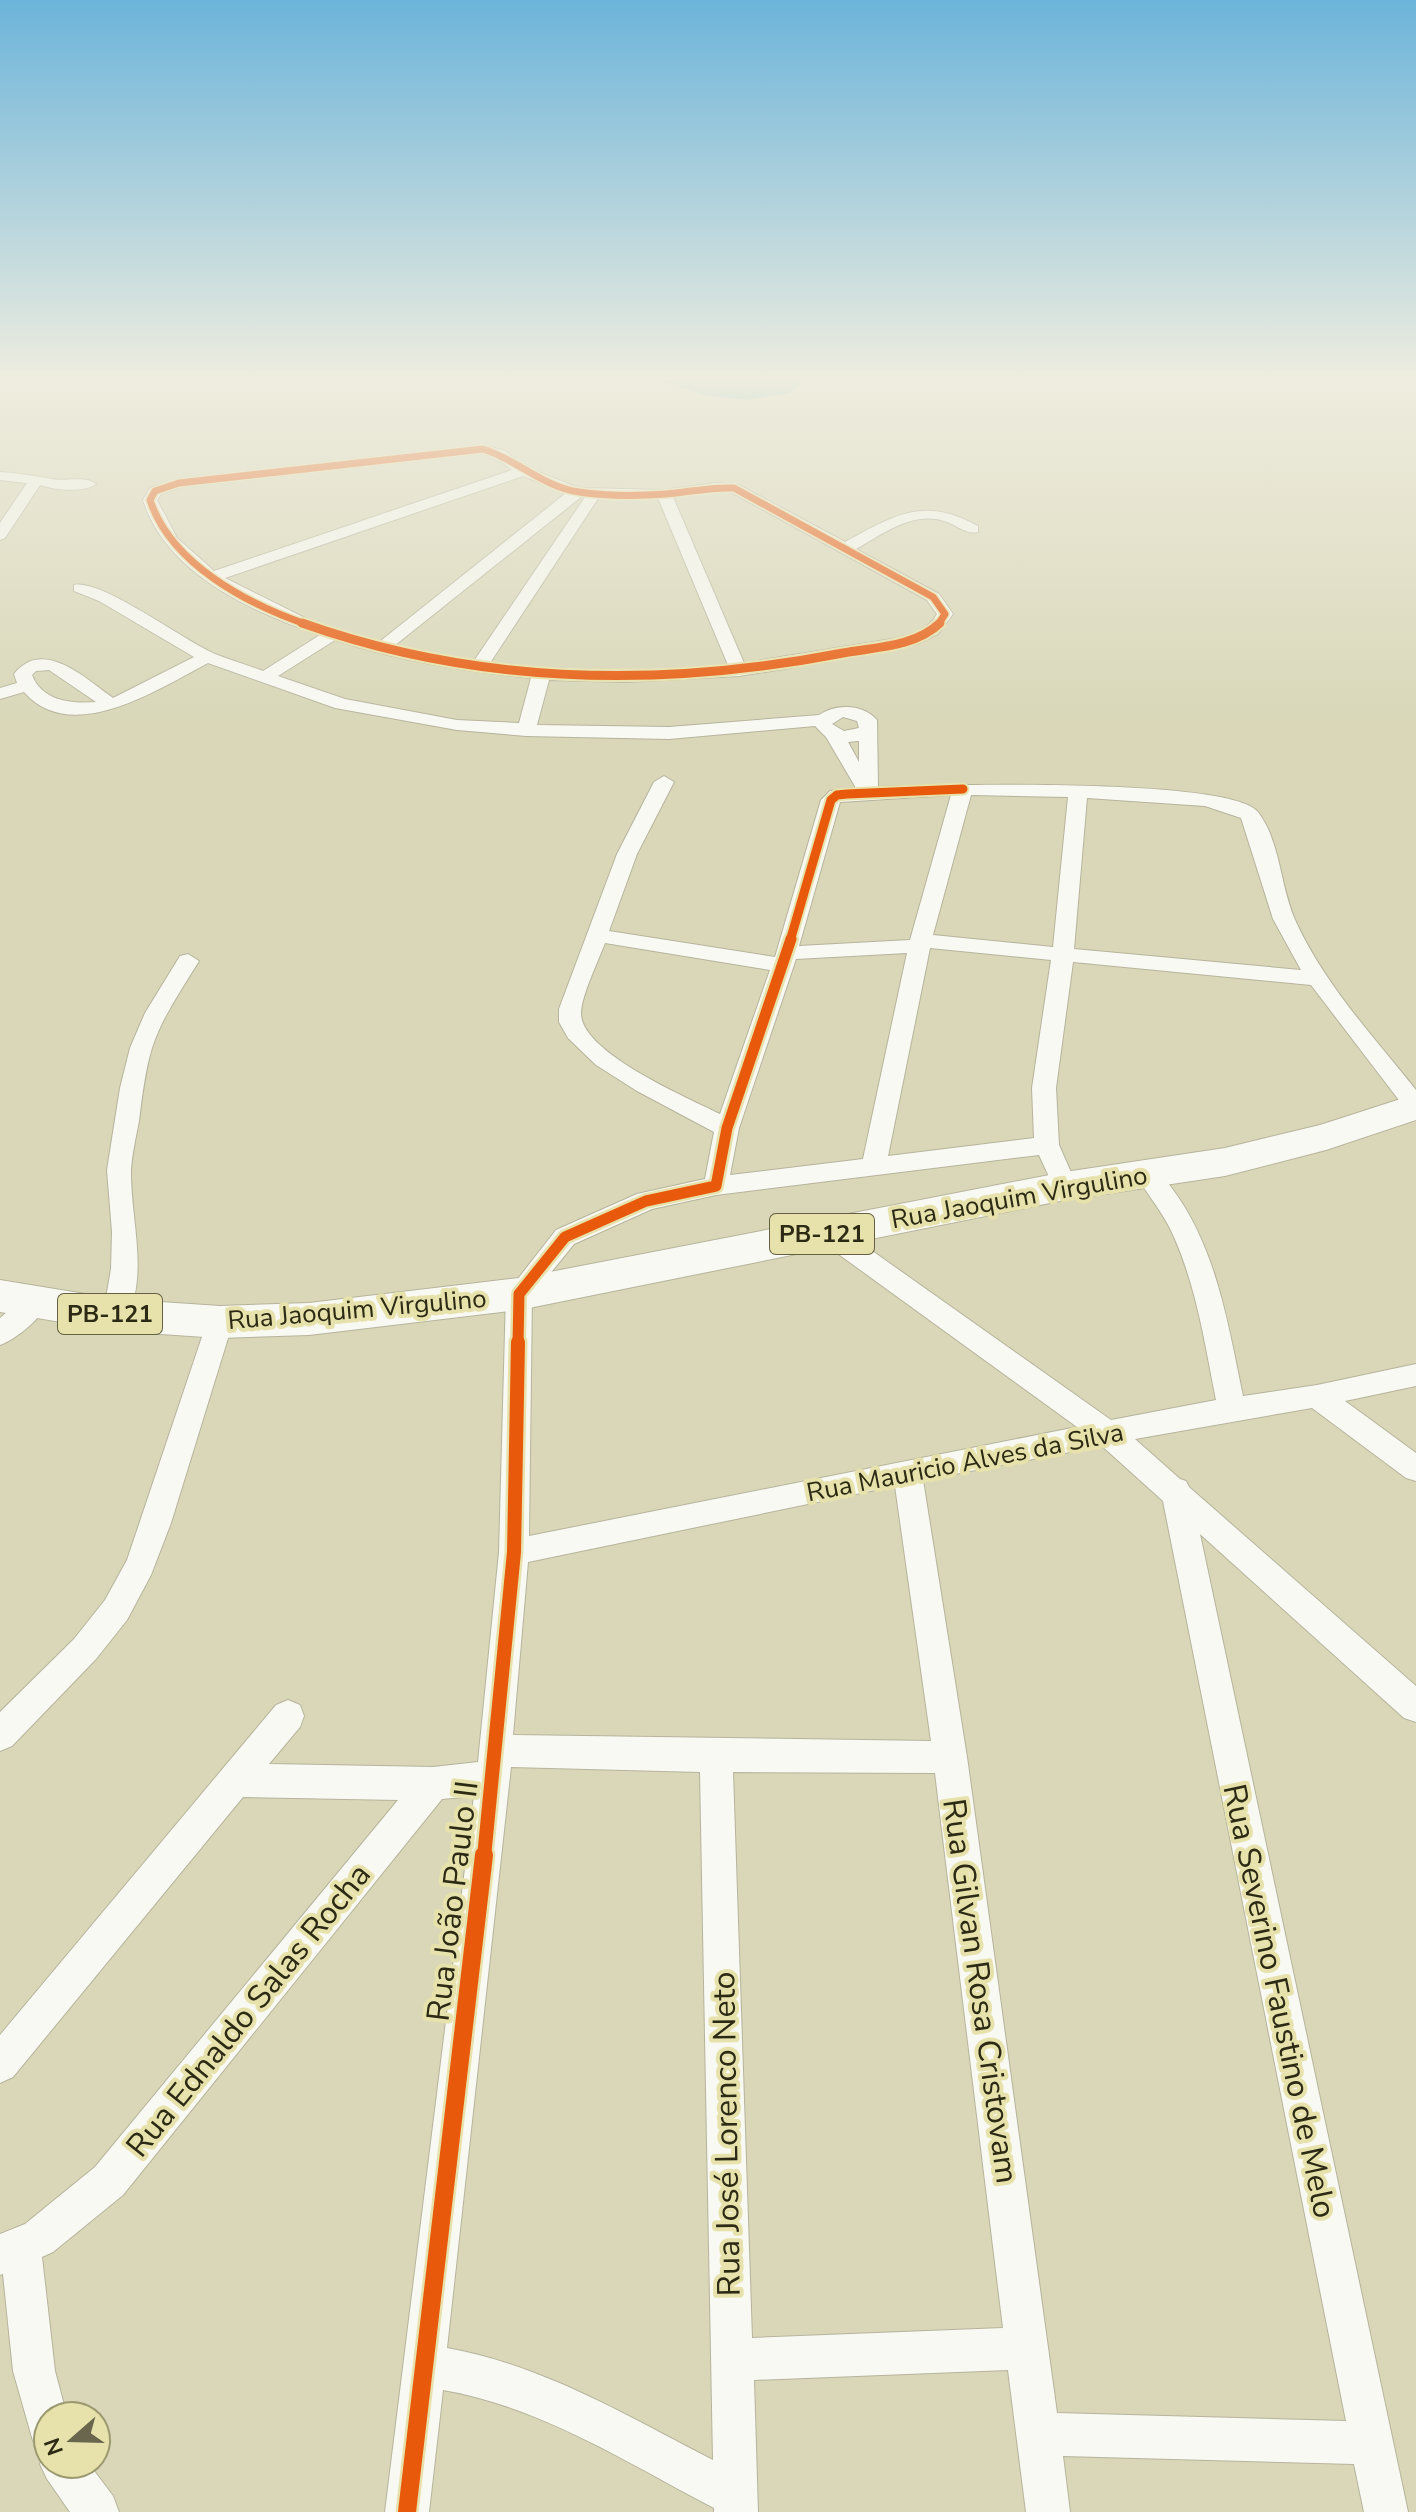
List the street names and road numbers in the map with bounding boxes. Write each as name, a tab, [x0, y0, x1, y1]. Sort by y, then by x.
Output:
street label: Rua Jaoquim Virgulino	[888, 1158, 1150, 1237]
road number: PB-121	[770, 1214, 874, 1254]
street label: Rua Jaoquim Virgulino	[226, 1281, 488, 1338]
road number: PB-121	[58, 1294, 162, 1334]
street label: Rua Mauricio Alves da Silva	[804, 1415, 1127, 1510]
street label: Rua João Paulo II	[416, 1778, 489, 2024]
street label: Rua Severino Faustino de Melo	[1212, 1780, 1347, 2222]
street label: Rua Gilvan Rosa Cristovam	[932, 1796, 1029, 2186]
street label: Rua Ednaldo Salas Rocha	[116, 1854, 380, 2166]
street label: Rua José Lorenco Neto	[702, 1971, 751, 2297]

